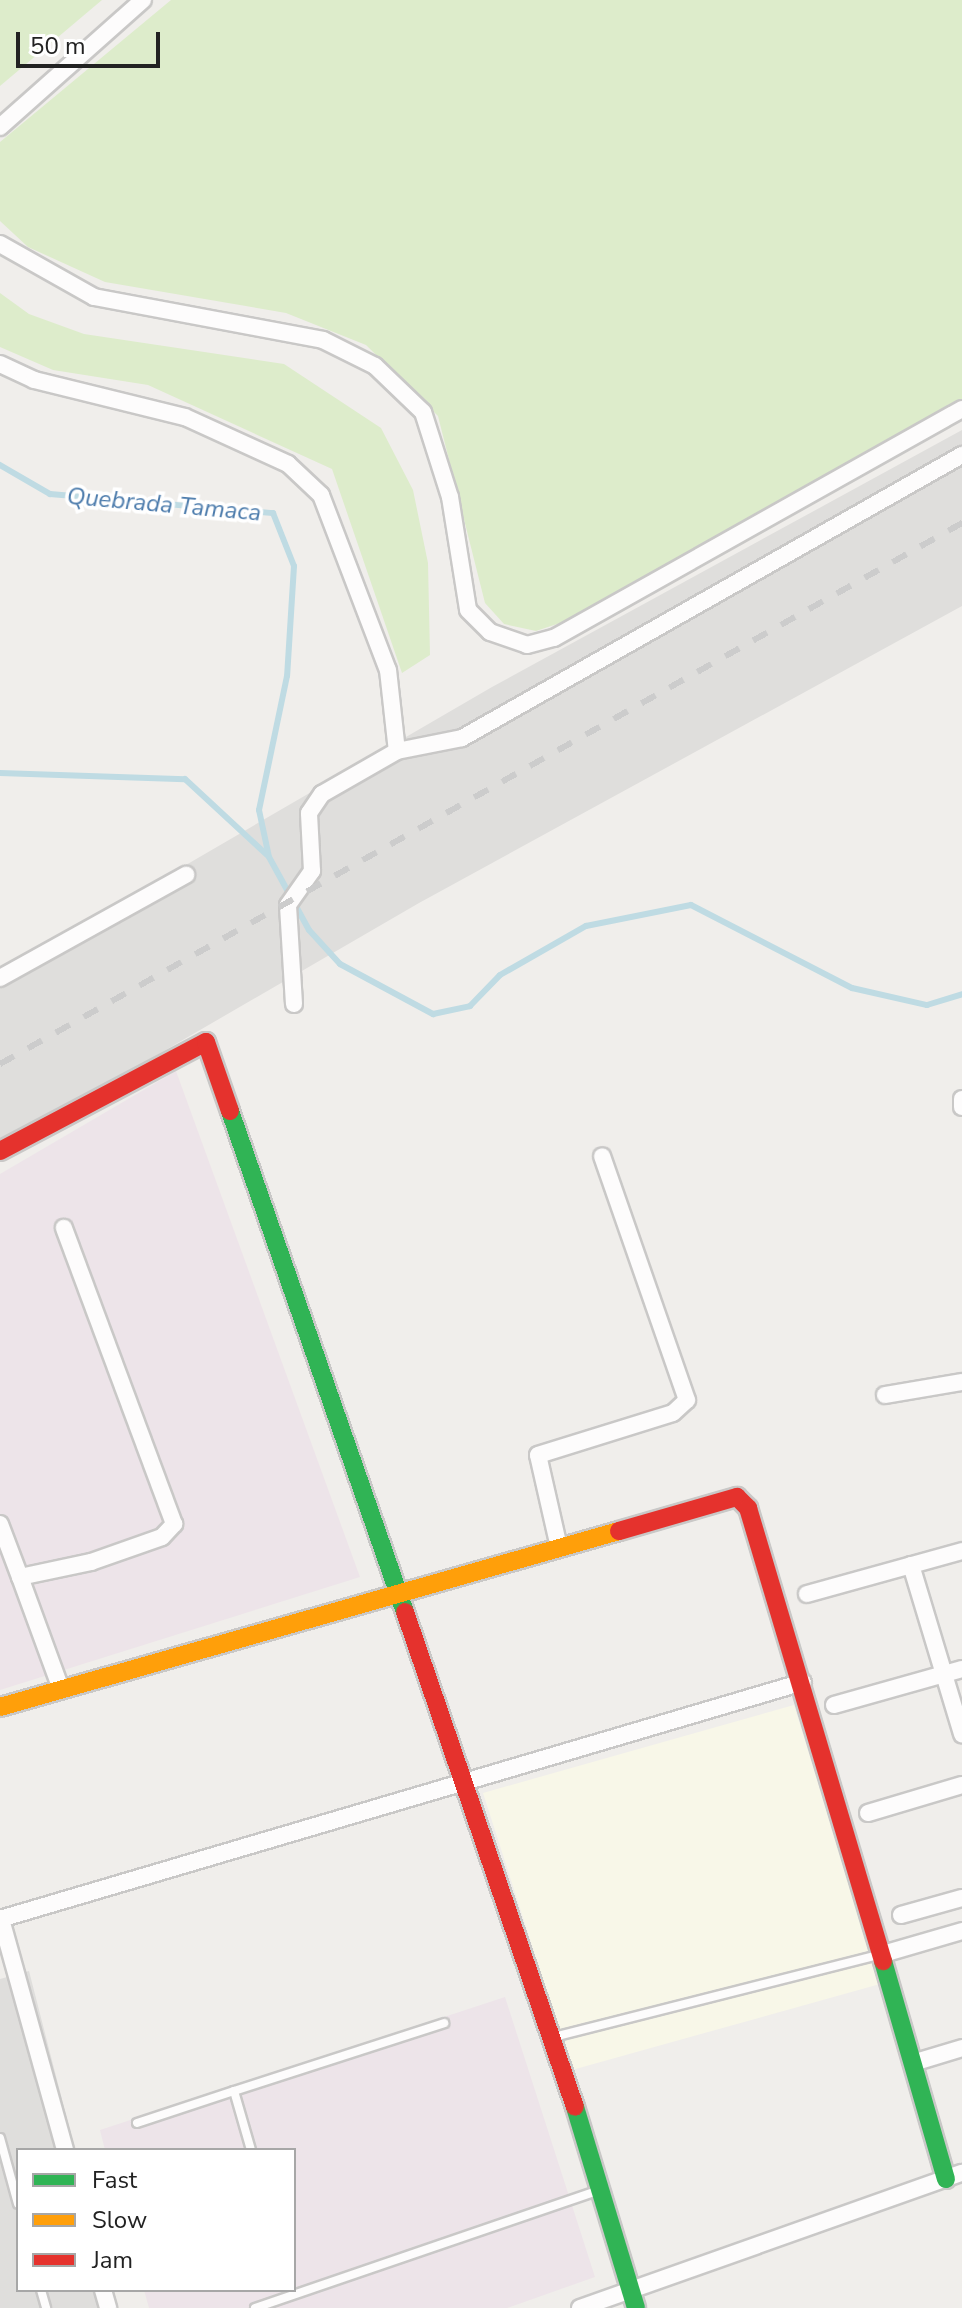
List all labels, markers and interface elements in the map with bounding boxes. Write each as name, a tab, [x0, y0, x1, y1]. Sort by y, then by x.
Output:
scale bar	[20, 16, 164, 66]
text: 50 m	[30, 30, 86, 62]
water label: Quebrada Tamaca	[66, 482, 262, 528]
legend	[16, 2148, 296, 2292]
text: Fast	[92, 2164, 137, 2196]
text: Slow	[92, 2204, 147, 2236]
text: Jam	[92, 2244, 133, 2276]

